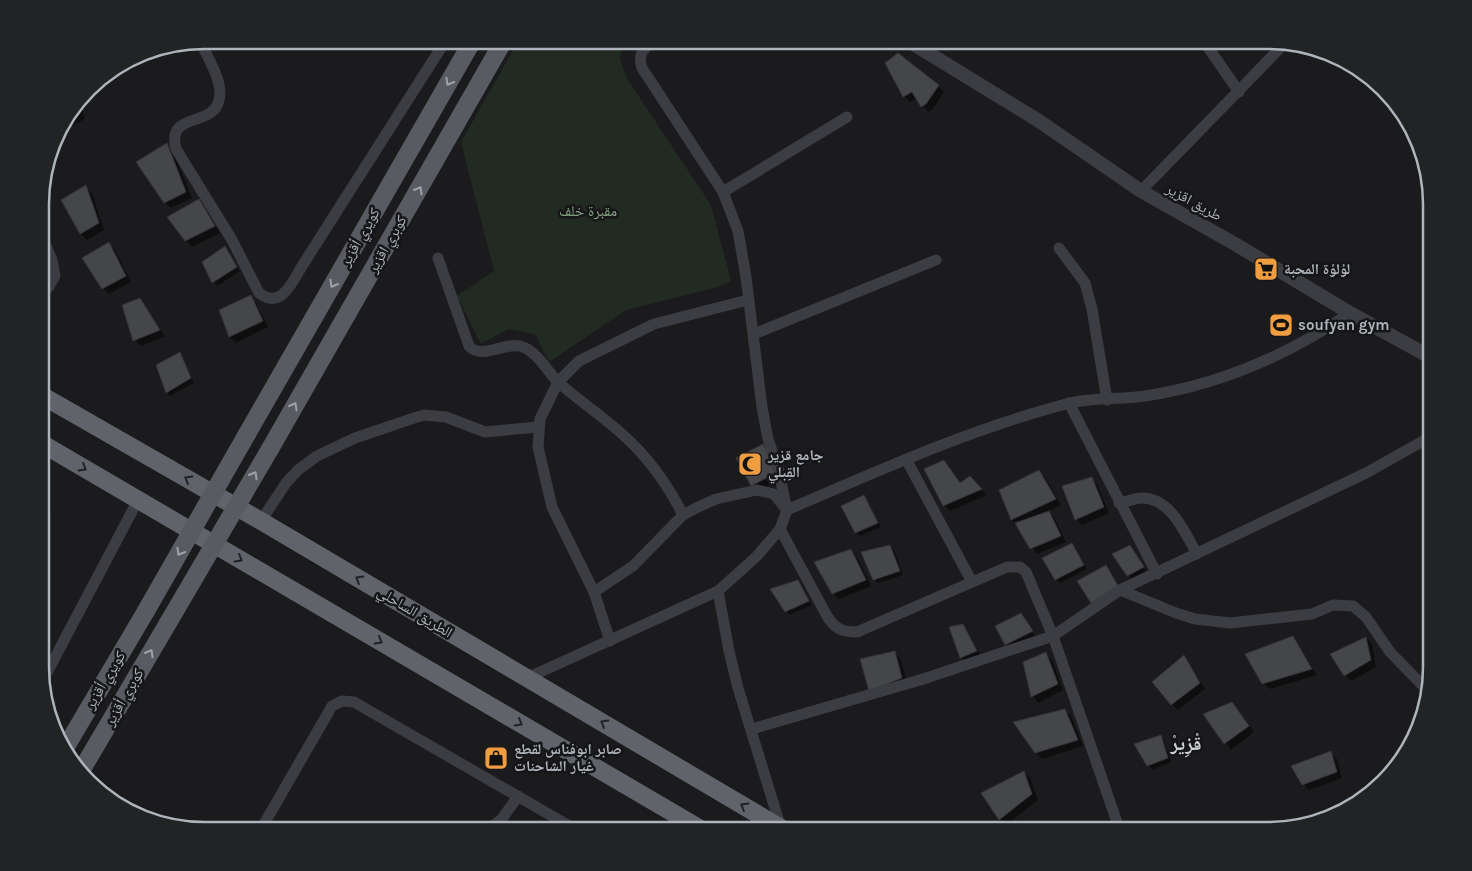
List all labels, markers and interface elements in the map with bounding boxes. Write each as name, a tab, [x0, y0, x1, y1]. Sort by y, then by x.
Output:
one-way arrow	[445, 77, 455, 86]
street label: طريق اقزير	[1161, 179, 1225, 226]
one-way arrow	[412, 186, 422, 195]
park label: مقبرة خلف	[559, 202, 617, 220]
street label: كويري أقزير	[336, 205, 386, 272]
street label: كوبري اقزير	[363, 212, 413, 278]
supermarket icon: لؤلؤة المحبة	[1253, 256, 1279, 282]
place label: لؤلؤة المحبة	[1284, 260, 1350, 278]
one-way arrow	[330, 278, 340, 287]
sports icon: soufyan gym	[1268, 312, 1294, 338]
place label: soufyan gym	[1298, 316, 1389, 334]
one-way arrow	[288, 403, 298, 412]
place label: جامع قزير القِبلي	[767, 446, 824, 484]
mosque icon: جامع قزير القِبلي	[737, 451, 763, 477]
one-way arrow	[78, 462, 87, 472]
one-way arrow	[248, 472, 258, 481]
one-way arrow	[184, 475, 193, 485]
one-way arrow	[176, 547, 186, 556]
one-way arrow	[233, 553, 242, 563]
one-way arrow	[355, 575, 364, 585]
street label: الطريق الساحلي	[373, 583, 456, 644]
one-way arrow	[373, 635, 382, 645]
street label: كويري أقزير	[80, 648, 132, 715]
one-way arrow	[143, 650, 153, 659]
street label: كوبري أقزير	[100, 665, 150, 731]
one-way arrow	[514, 717, 523, 727]
one-way arrow	[600, 720, 609, 730]
district label: قْزِيرْ	[1169, 732, 1202, 758]
place label: صابر ابوفناس لقطع غيار الشاحنات	[514, 740, 622, 775]
shop icon: صابر ابوفناس لقطع غيار الشاحنات	[483, 745, 509, 771]
one-way arrow	[740, 802, 749, 812]

